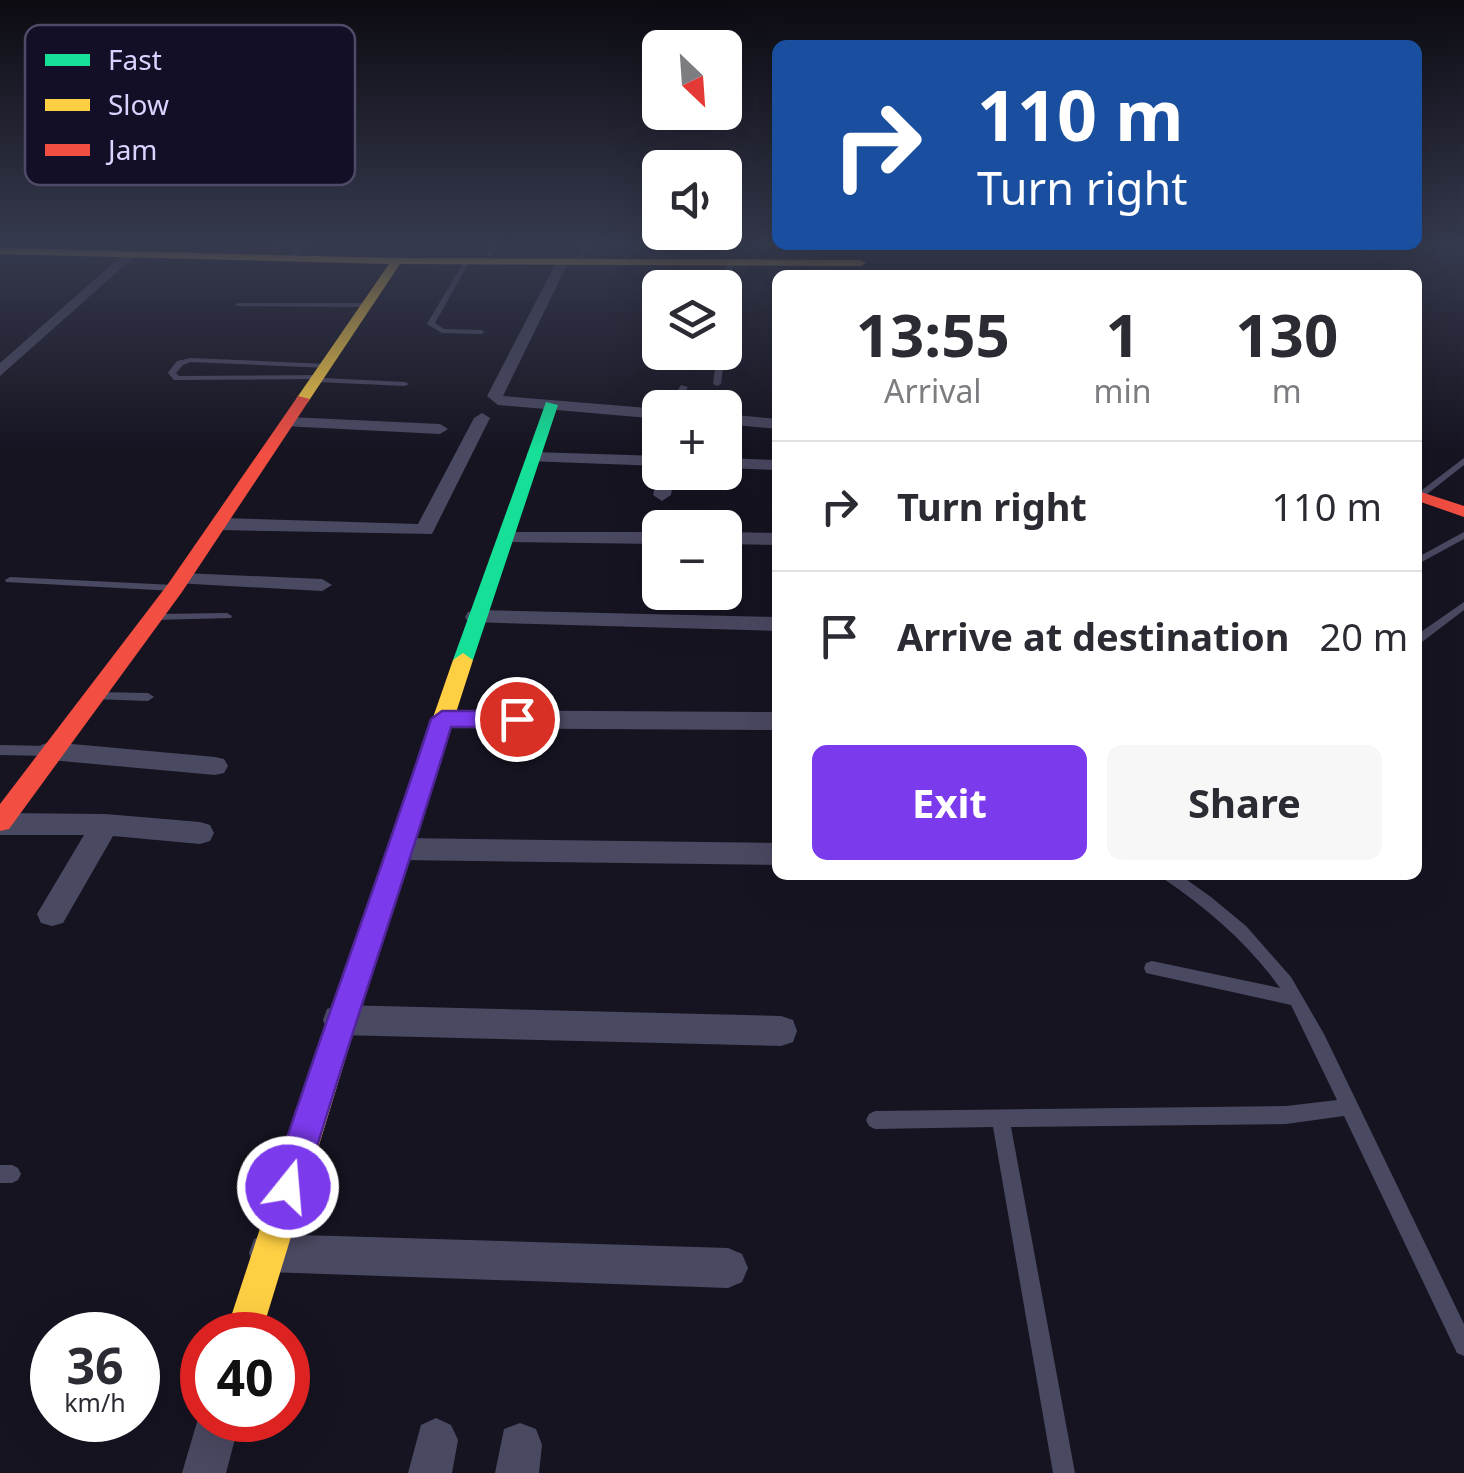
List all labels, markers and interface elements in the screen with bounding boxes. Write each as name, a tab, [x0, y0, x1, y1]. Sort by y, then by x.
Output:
legend	[25, 25, 355, 185]
north arrow	[642, 30, 742, 130]
map controls	[642, 30, 742, 610]
text: Fast	[108, 40, 162, 78]
text: 110 m	[977, 66, 1184, 162]
icon: right	[812, 80, 942, 210]
text: Slow	[108, 85, 169, 123]
text: Jam	[105, 130, 158, 168]
button: sound	[642, 150, 742, 250]
text: Turn right	[977, 157, 1188, 218]
button: layers	[642, 270, 742, 370]
text: 13:55	[856, 293, 1010, 375]
text: 1	[1105, 293, 1140, 375]
text: 130	[1235, 293, 1338, 375]
text: Arrival	[884, 369, 982, 412]
text: min	[1094, 369, 1152, 412]
text: m	[1272, 369, 1302, 412]
button: +	[642, 390, 742, 490]
icon: right	[812, 479, 867, 534]
text: Turn right	[897, 480, 1087, 532]
text: 110 m	[1271, 480, 1382, 532]
button: −	[642, 510, 742, 610]
icon: arrive	[812, 609, 867, 664]
text: Arrive at destination	[897, 610, 1289, 662]
text: 20 m	[1319, 610, 1408, 662]
pin	[475, 677, 560, 762]
icon: arrive	[490, 692, 545, 747]
button: Exit	[812, 745, 1087, 860]
button: Share	[1107, 745, 1382, 860]
position arrow	[236, 1135, 340, 1239]
speed limit sign: 40	[180, 1312, 310, 1442]
text: 36	[66, 1331, 124, 1399]
text: km/h	[64, 1385, 126, 1419]

